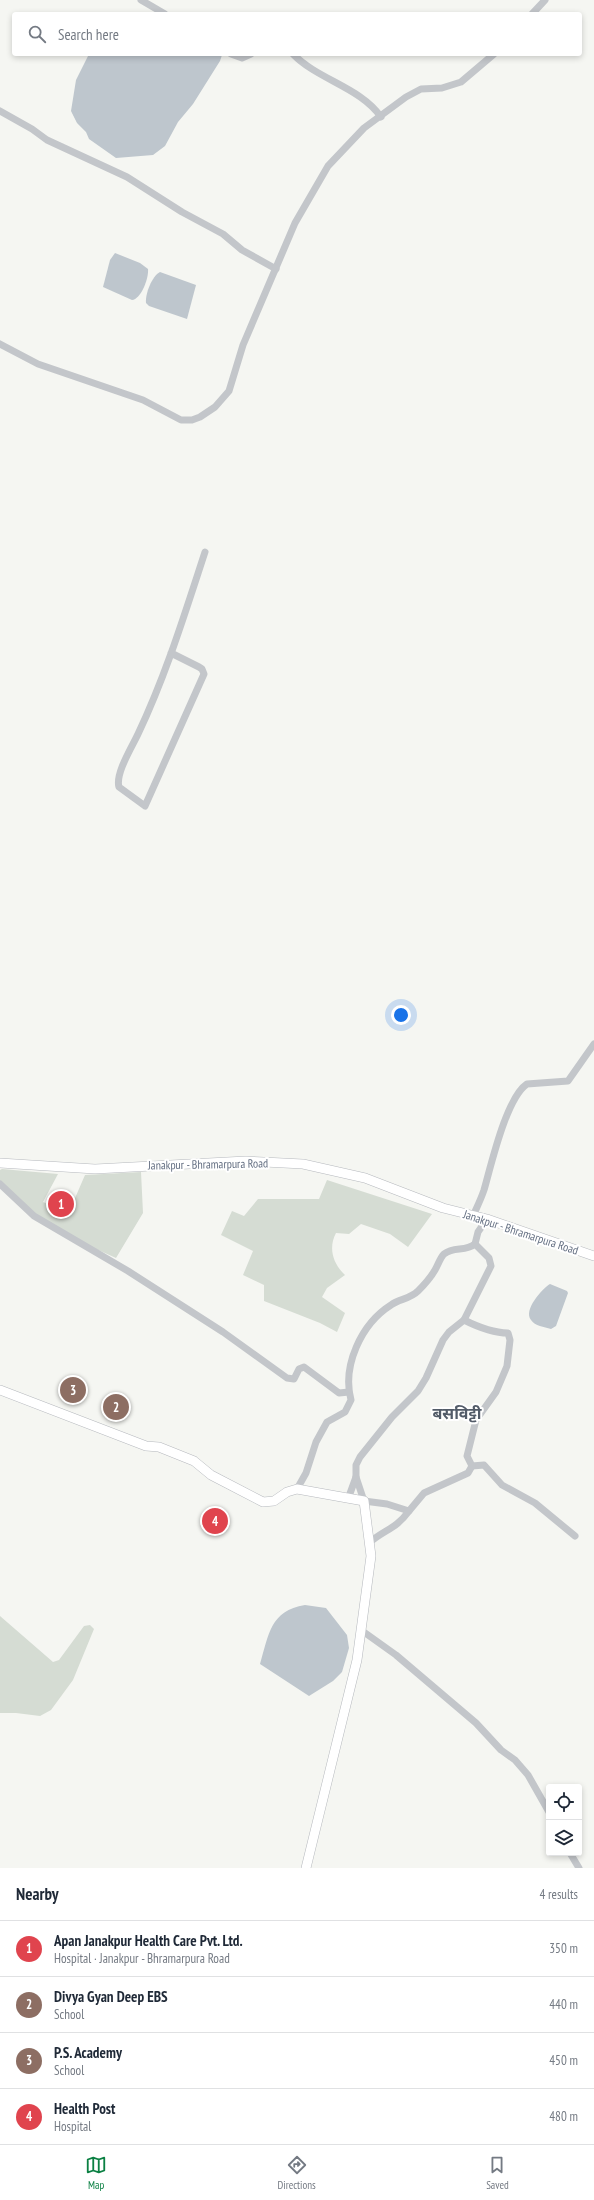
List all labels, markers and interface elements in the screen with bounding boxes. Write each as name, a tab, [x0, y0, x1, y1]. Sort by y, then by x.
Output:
search box	[12, 12, 582, 56]
icon: search	[26, 23, 48, 45]
text: Search here	[58, 25, 119, 44]
your location	[391, 1005, 411, 1025]
street label: Janakpur - Bhramarpura Road	[147, 1155, 268, 1173]
pin: 1	[48, 1189, 74, 1219]
street label: Janakpur - Bhramarpura Road	[461, 1206, 581, 1258]
pin: 3	[60, 1375, 86, 1405]
pin: 2	[103, 1392, 129, 1422]
district label: बसविट्टी	[432, 1403, 482, 1423]
pin: 4	[202, 1506, 228, 1536]
map controls	[546, 1784, 582, 1856]
button: locate	[546, 1784, 582, 1820]
button: layers	[546, 1820, 582, 1856]
text: Nearby	[16, 1883, 59, 1905]
text: 4 results	[539, 1886, 578, 1903]
text: Apan Janakpur Health Care Pvt. Ltd.	[54, 1931, 243, 1950]
text: 1	[26, 1940, 32, 1957]
text: 350 m	[549, 1940, 578, 1957]
text: Hospital · Janakpur - Bhramarpura Road	[54, 1950, 230, 1967]
text: Divya Gyan Deep EBS	[54, 1987, 168, 2006]
text: 2	[26, 1996, 32, 2013]
text: 440 m	[549, 1996, 578, 2013]
text: School	[54, 2006, 84, 2023]
text: P.S. Academy	[54, 2043, 122, 2062]
text: 3	[26, 2052, 32, 2069]
text: 450 m	[549, 2052, 578, 2069]
text: School	[54, 2062, 84, 2079]
text: Health Post	[54, 2099, 115, 2118]
text: 4	[26, 2108, 32, 2125]
text: 480 m	[549, 2108, 578, 2125]
text: Hospital	[54, 2118, 91, 2135]
tab: Map	[85, 2154, 107, 2192]
tab: Directions	[278, 2154, 316, 2192]
tab: Saved	[486, 2154, 509, 2192]

